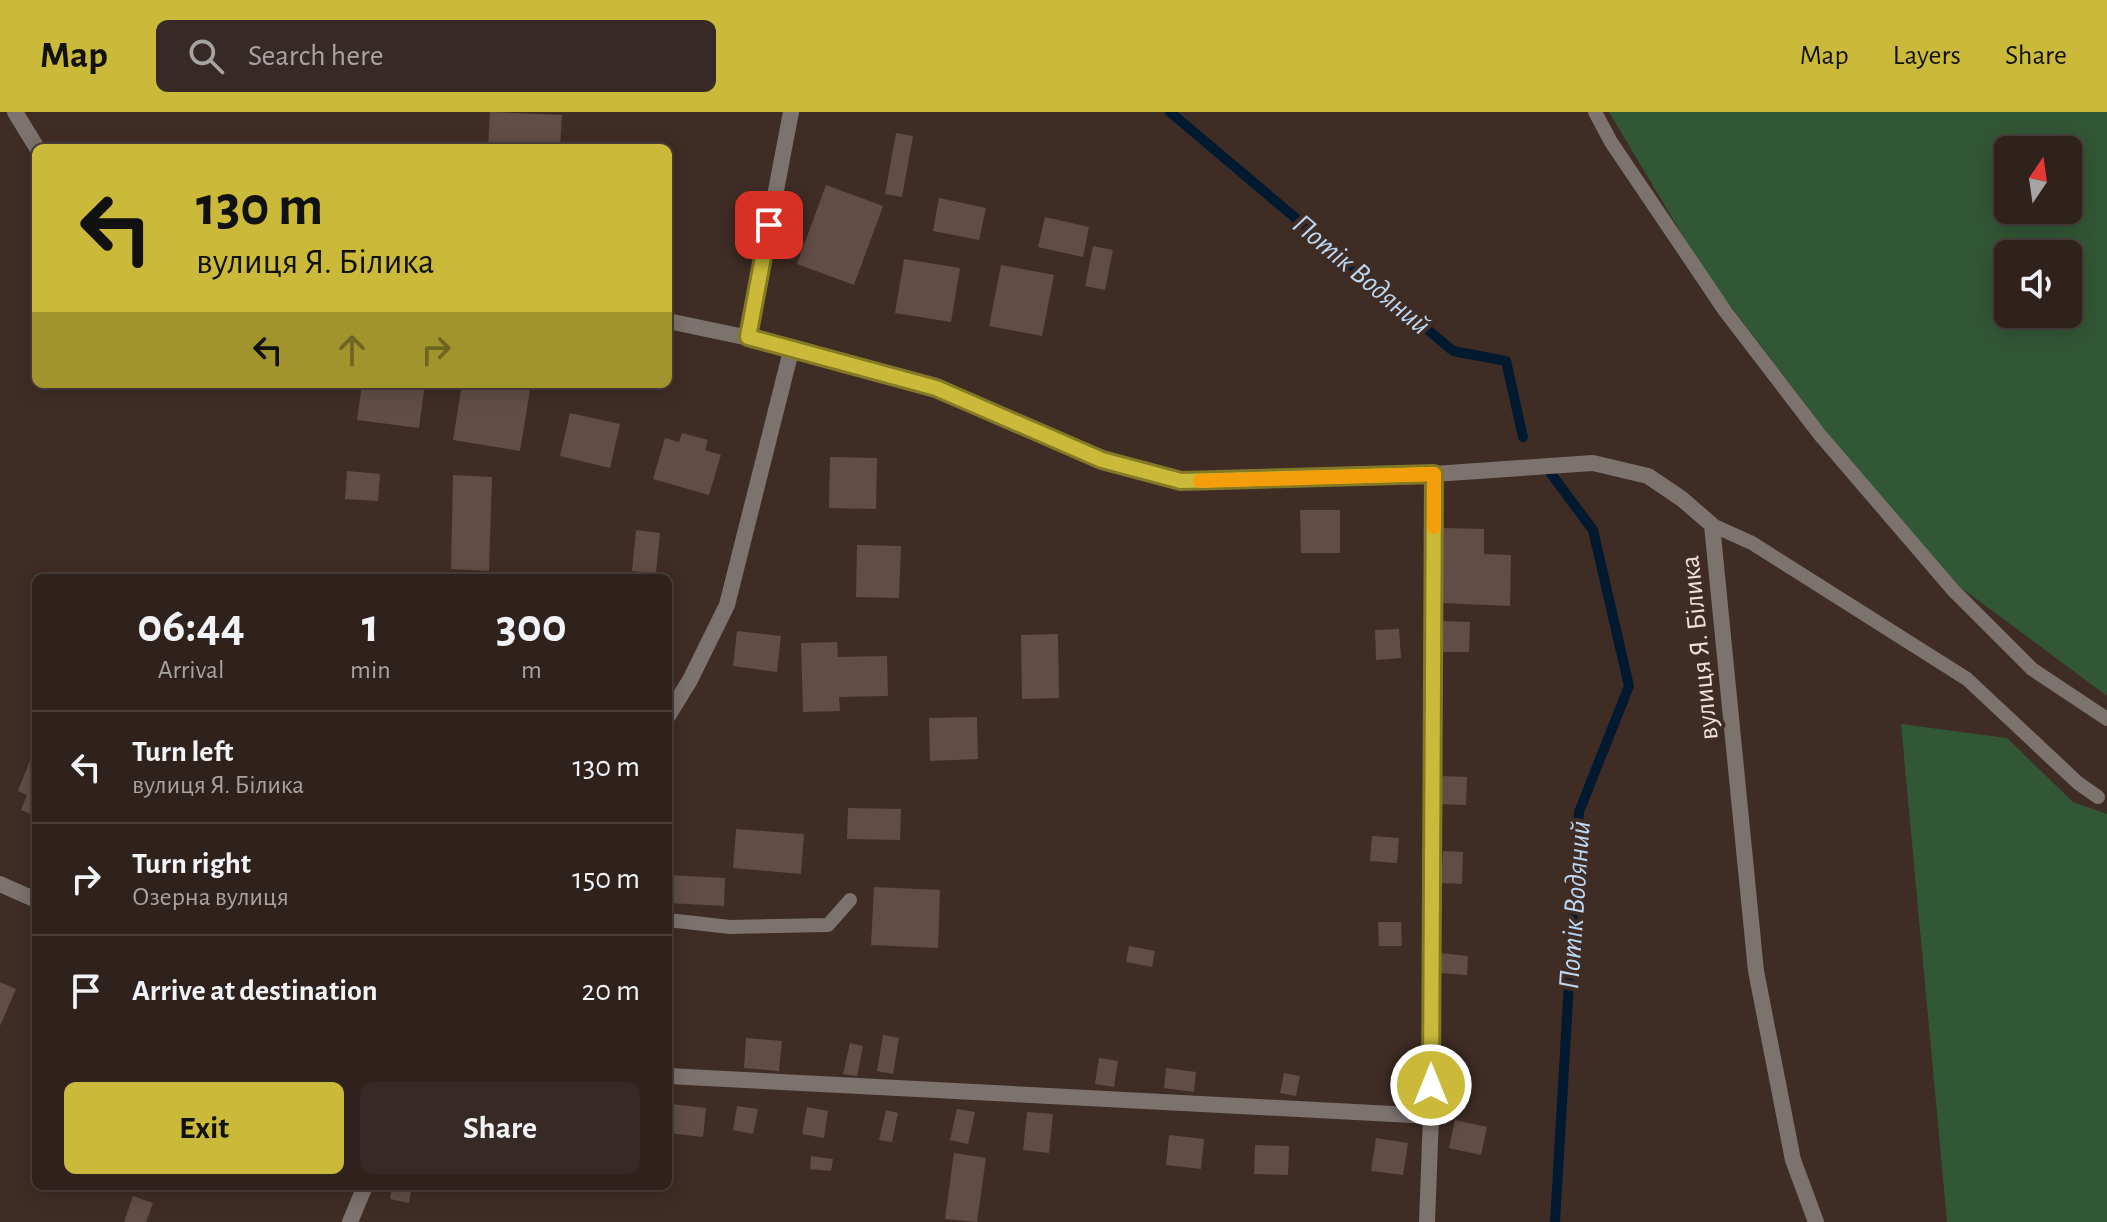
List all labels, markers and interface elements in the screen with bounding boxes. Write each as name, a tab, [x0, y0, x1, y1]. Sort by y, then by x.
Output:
search box	[156, 20, 716, 92]
icon: search	[184, 34, 228, 78]
text: Map	[40, 37, 108, 75]
text: Search here	[248, 41, 384, 71]
text: Map	[1800, 42, 1849, 70]
text: Layers	[1893, 42, 1961, 70]
text: Share	[2005, 42, 2067, 70]
north arrow	[1994, 136, 2082, 224]
map controls	[1994, 136, 2082, 328]
icon: left	[64, 176, 168, 280]
text: 130 m	[196, 179, 323, 235]
pin	[735, 191, 803, 259]
icon: arrive	[747, 203, 791, 247]
water label: Потік Водяний	[1287, 209, 1436, 341]
button: sound	[1994, 240, 2082, 328]
text: вулиця Я. Білика	[196, 244, 434, 280]
icon: left	[246, 328, 290, 372]
icon: ahead	[330, 328, 374, 372]
icon: right	[414, 328, 458, 372]
street label: вулиця Я. Білика	[1676, 554, 1724, 741]
text: 06:44	[137, 603, 245, 651]
text: 1	[362, 603, 379, 651]
text: 300	[496, 603, 567, 651]
text: Arrival	[158, 657, 224, 683]
text: min	[350, 657, 391, 683]
text: m	[521, 657, 542, 683]
text: Turn left	[132, 737, 233, 767]
icon: left	[64, 745, 108, 789]
text: 130 m	[573, 752, 640, 782]
text: вулиця Я. Білика	[132, 772, 304, 798]
water label: Потік Водяний	[1554, 820, 1596, 990]
text: Turn right	[132, 849, 251, 879]
icon: right	[64, 857, 108, 901]
text: 150 m	[572, 864, 640, 894]
text: Озерна вулиця	[132, 884, 289, 910]
icon: arrive	[64, 969, 108, 1013]
text: Arrive at destination	[132, 976, 378, 1006]
text: 20 m	[582, 976, 640, 1006]
position arrow	[1389, 1043, 1473, 1127]
button: Exit	[64, 1082, 344, 1174]
button: Share	[360, 1082, 640, 1174]

